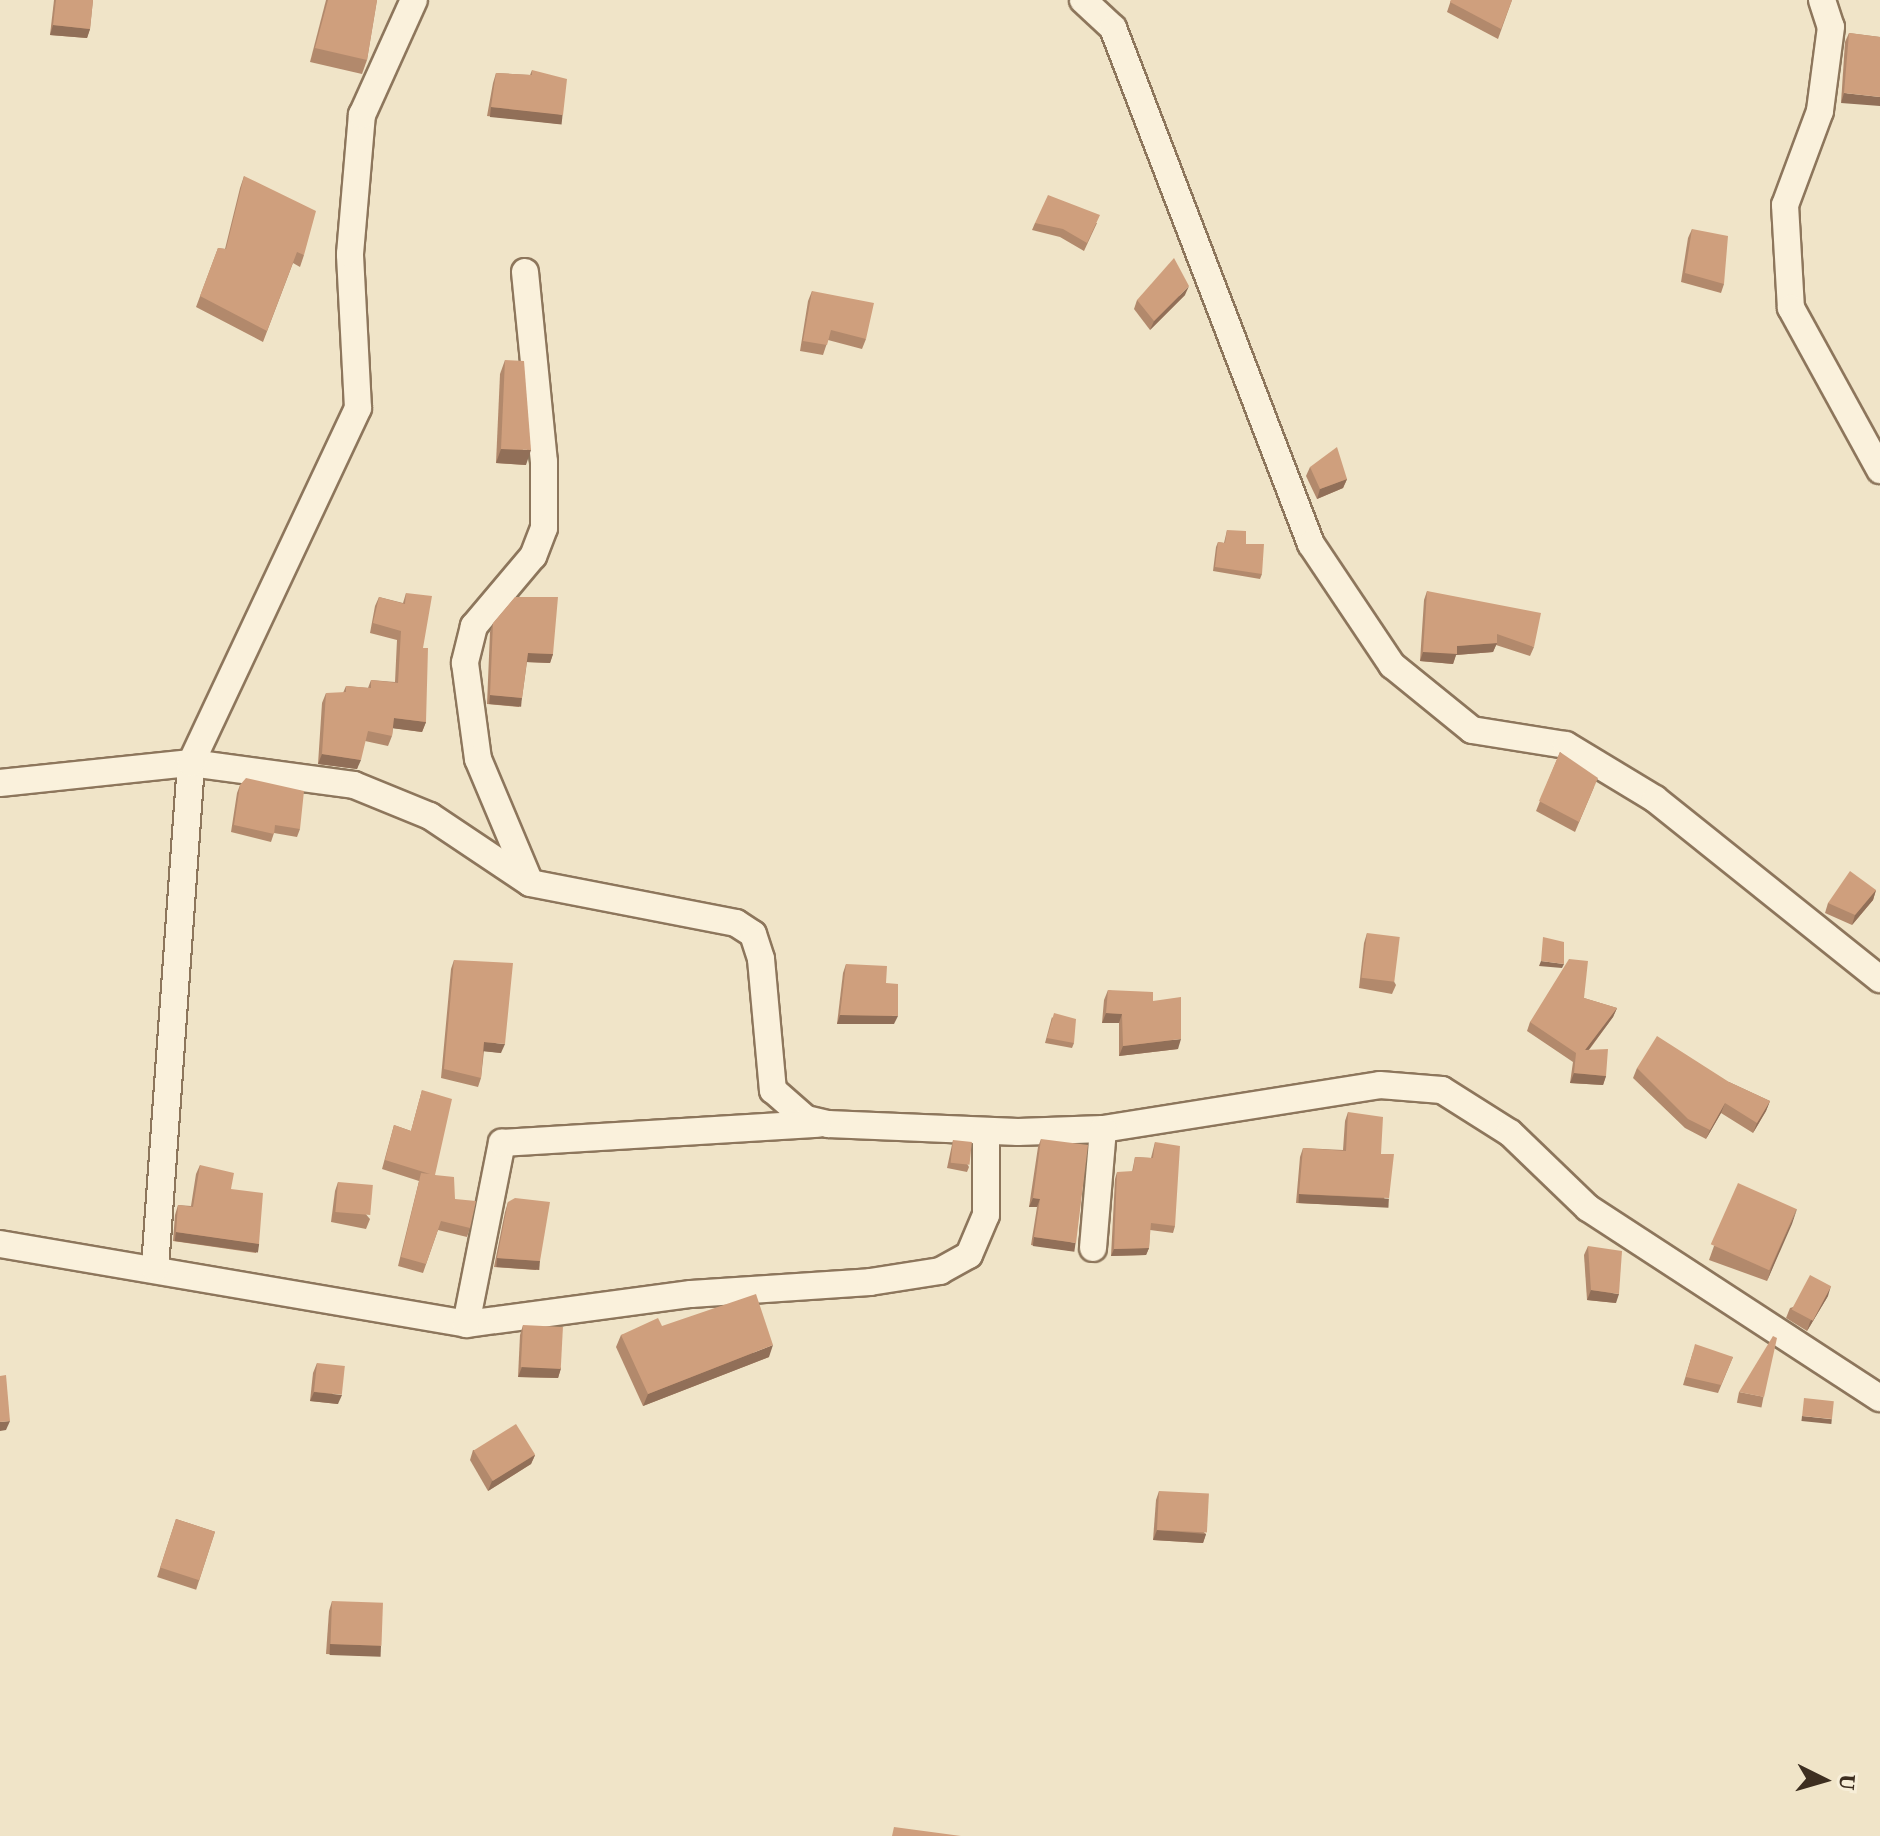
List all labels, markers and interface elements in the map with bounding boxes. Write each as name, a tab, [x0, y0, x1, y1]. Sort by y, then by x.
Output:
north arrow	[1784, 1740, 1864, 1820]
text: U	[1832, 1773, 1864, 1791]

